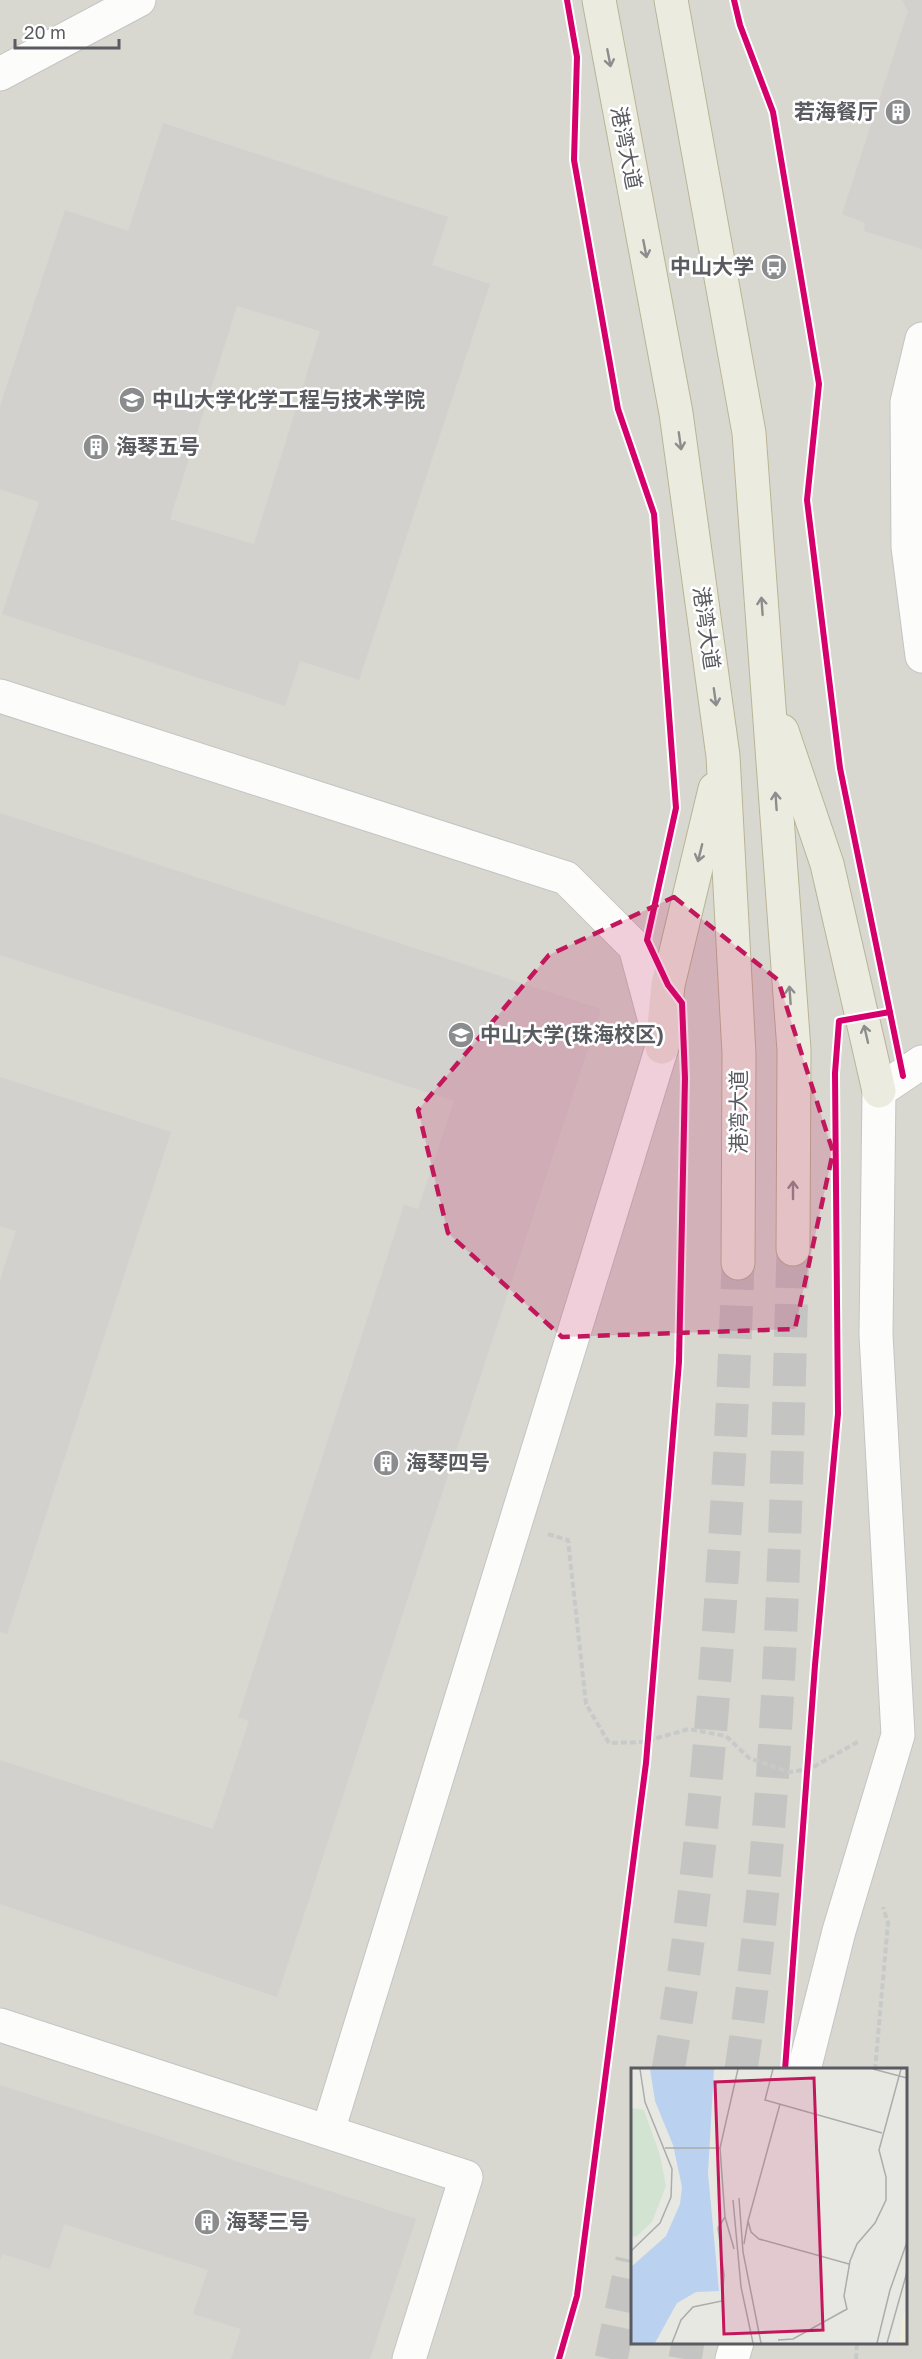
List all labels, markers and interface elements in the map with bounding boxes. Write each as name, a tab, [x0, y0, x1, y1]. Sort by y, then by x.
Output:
scale bar	[15, 12, 118, 50]
text: 20 m	[24, 21, 66, 43]
one-way arrow	[604, 47, 615, 67]
building icon: 若海餐厅	[883, 97, 913, 127]
place label: 若海餐厅	[794, 98, 878, 124]
street label: 港湾大道	[606, 104, 648, 192]
one-way arrow	[640, 239, 651, 258]
bus stop icon: 中山大学	[759, 252, 789, 282]
place label: 中山大学	[670, 253, 754, 279]
school or university icon: 中山大学化学工程与技术学院	[117, 385, 147, 415]
place label: 中山大学化学工程与技术学院	[152, 386, 425, 412]
one-way arrow	[674, 431, 685, 450]
building icon: 海琴五号	[81, 432, 111, 462]
place label: 海琴五号	[116, 433, 200, 459]
street label: 港湾大道	[688, 584, 726, 671]
one-way arrow	[756, 597, 767, 617]
one-way arrow	[710, 686, 721, 706]
one-way arrow	[770, 791, 781, 811]
one-way arrow	[693, 843, 705, 862]
one-way arrow	[784, 986, 795, 1006]
school or university icon: 中山大学(珠海校区)	[446, 1020, 476, 1050]
place label: 中山大学(珠海校区)	[480, 1021, 664, 1047]
one-way arrow	[859, 1025, 871, 1044]
street label: 港湾大道	[725, 1070, 751, 1154]
one-way arrow	[787, 1181, 799, 1201]
building icon: 海琴四号	[371, 1448, 401, 1478]
place label: 海琴四号	[406, 1449, 490, 1475]
inset map	[631, 2068, 907, 2344]
building icon: 海琴三号	[192, 2207, 222, 2237]
place label: 海琴三号	[226, 2208, 310, 2234]

